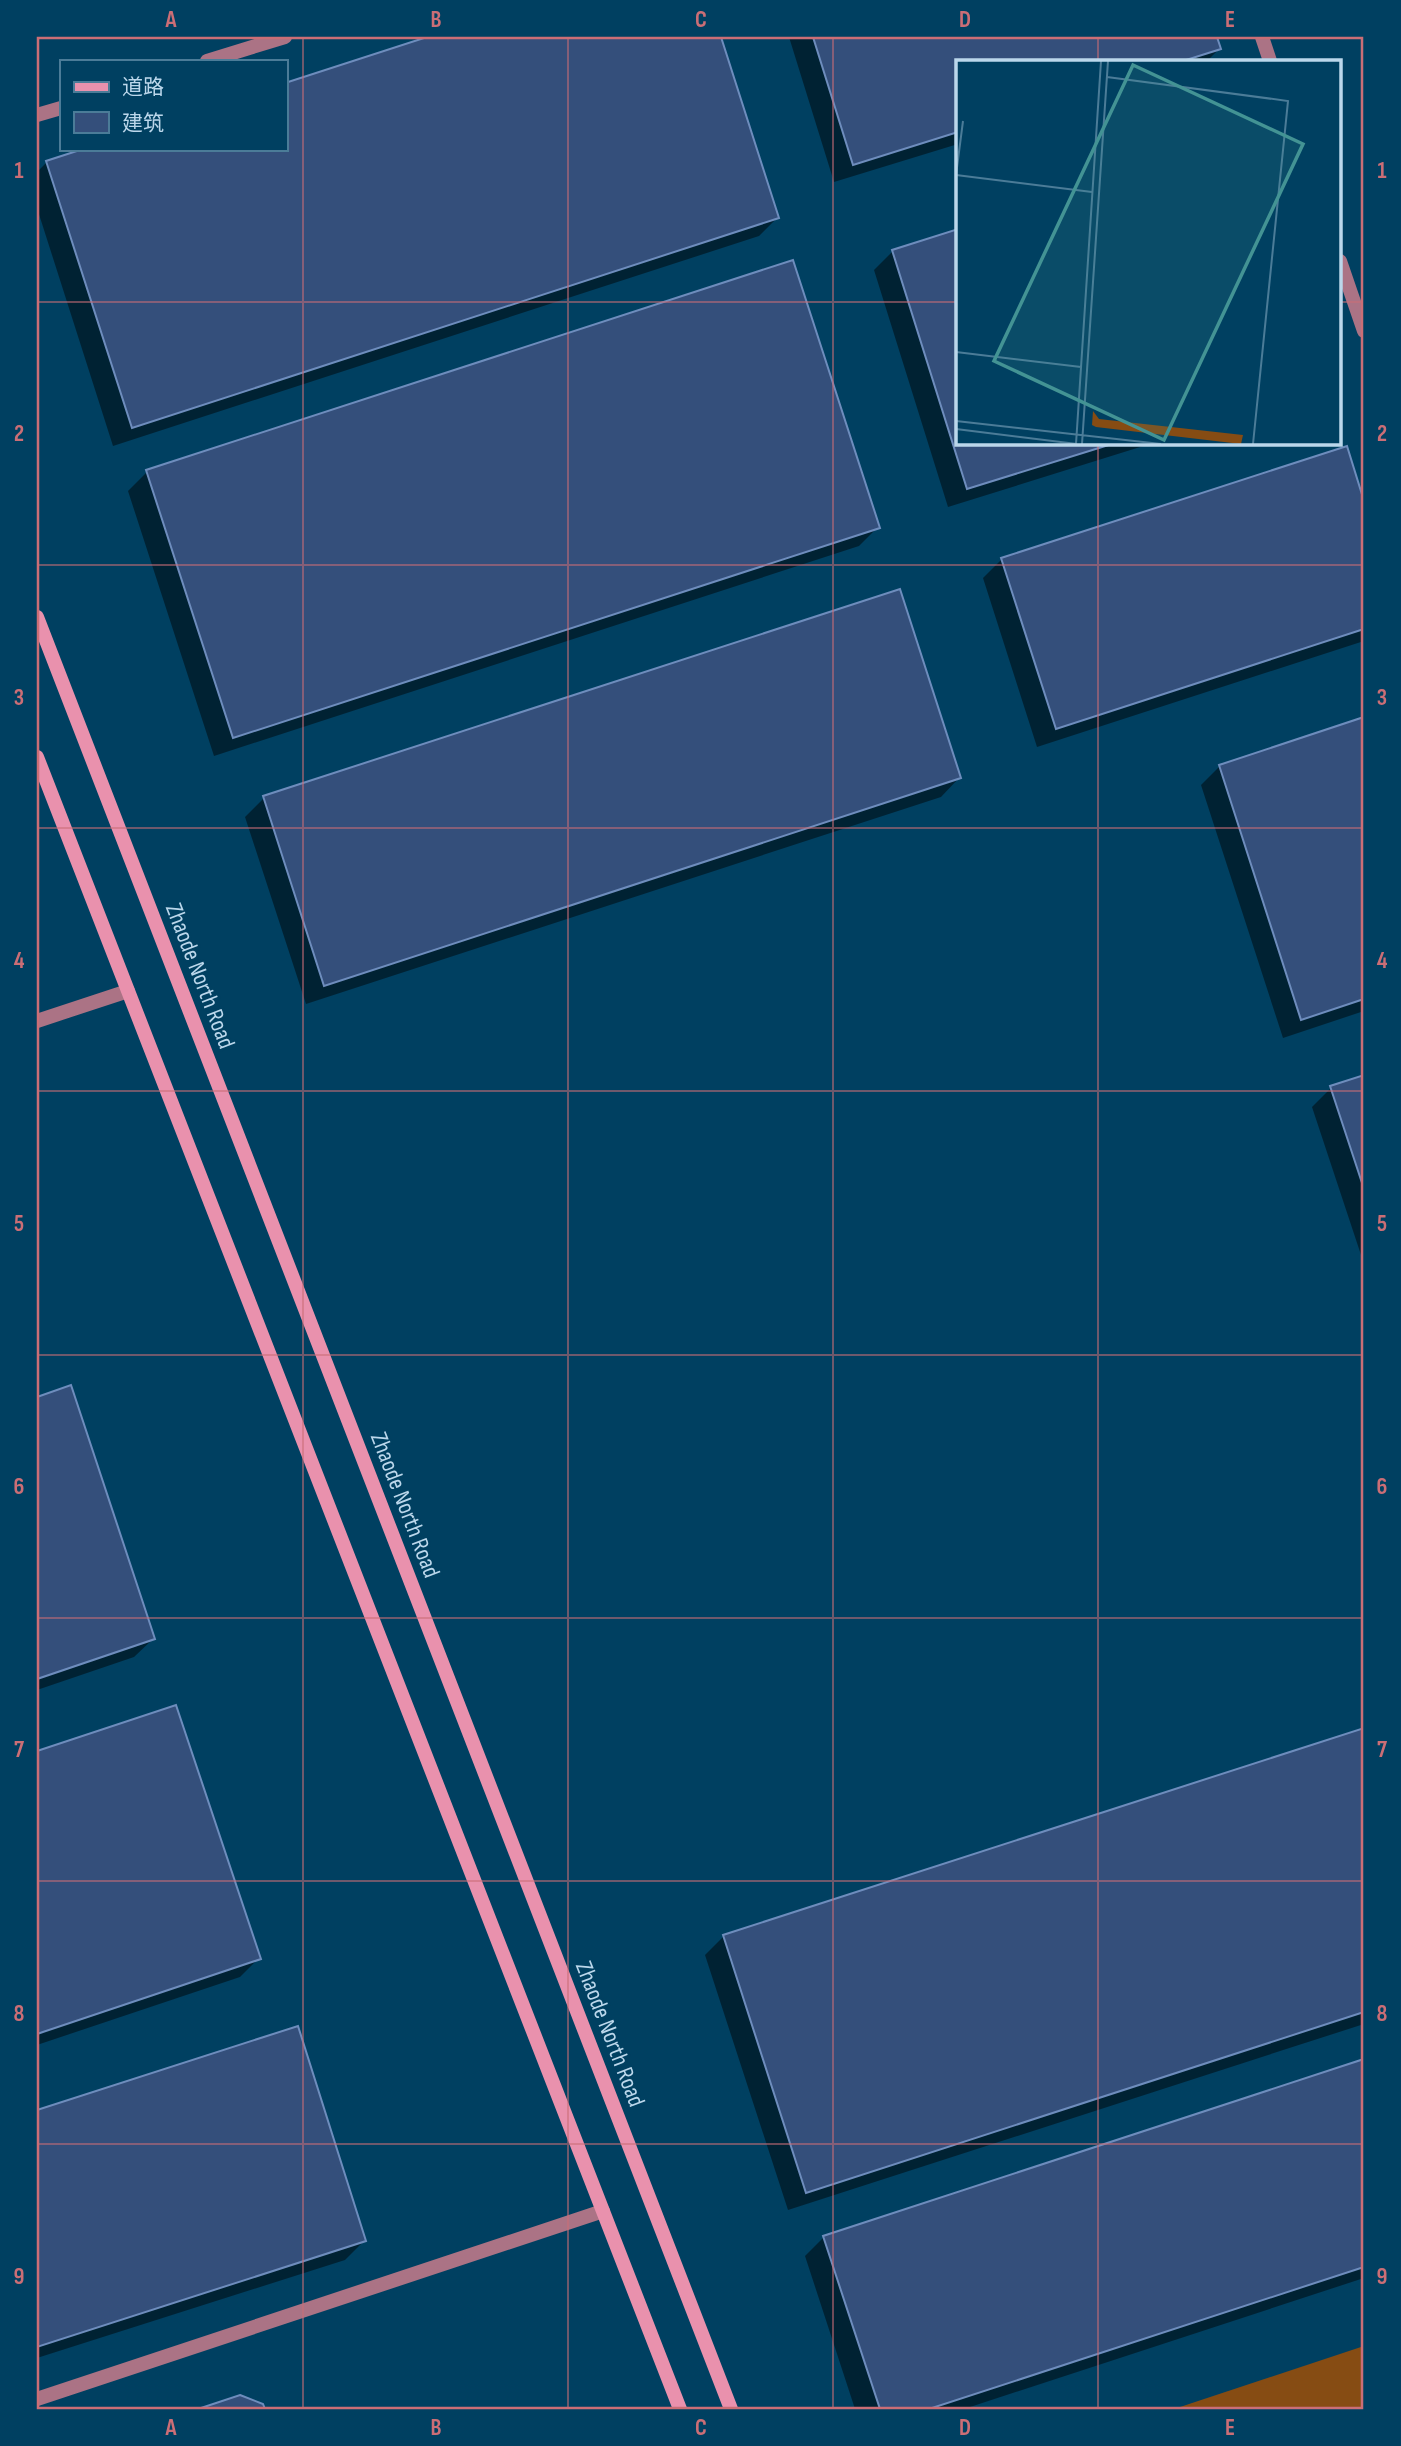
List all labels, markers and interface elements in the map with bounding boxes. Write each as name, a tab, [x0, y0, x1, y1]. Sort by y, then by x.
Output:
text: A	[165, 6, 178, 34]
text: B	[431, 6, 442, 34]
text: C	[695, 6, 707, 34]
text: D	[959, 6, 971, 34]
text: E	[1225, 6, 1235, 34]
legend	[60, 60, 287, 150]
inset map	[956, 60, 1342, 444]
text: 道路	[122, 75, 164, 100]
text: 建筑	[122, 111, 164, 136]
text: 1	[14, 157, 24, 185]
text: 1	[1377, 157, 1387, 185]
text: 2	[14, 420, 24, 448]
text: 2	[1377, 420, 1387, 448]
text: 3	[14, 684, 24, 712]
text: 3	[1377, 684, 1387, 712]
street label: Zhaode North Road	[159, 899, 241, 1053]
text: 4	[14, 947, 25, 975]
text: 4	[1377, 947, 1388, 975]
text: 5	[14, 1210, 24, 1238]
text: 5	[1377, 1210, 1387, 1238]
street label: Zhaode North Road	[364, 1428, 446, 1582]
text: 6	[14, 1473, 24, 1501]
text: 6	[1377, 1473, 1387, 1501]
text: 7	[14, 1736, 24, 1764]
text: 7	[1377, 1736, 1387, 1764]
street label: Zhaode North Road	[569, 1957, 651, 2111]
text: 8	[14, 2000, 25, 2028]
text: 8	[1377, 2000, 1388, 2028]
text: 9	[14, 2263, 24, 2291]
text: 9	[1377, 2263, 1387, 2291]
text: A	[165, 2414, 178, 2442]
text: B	[431, 2414, 442, 2442]
text: C	[695, 2414, 707, 2442]
text: D	[959, 2414, 971, 2442]
text: E	[1225, 2414, 1235, 2442]

